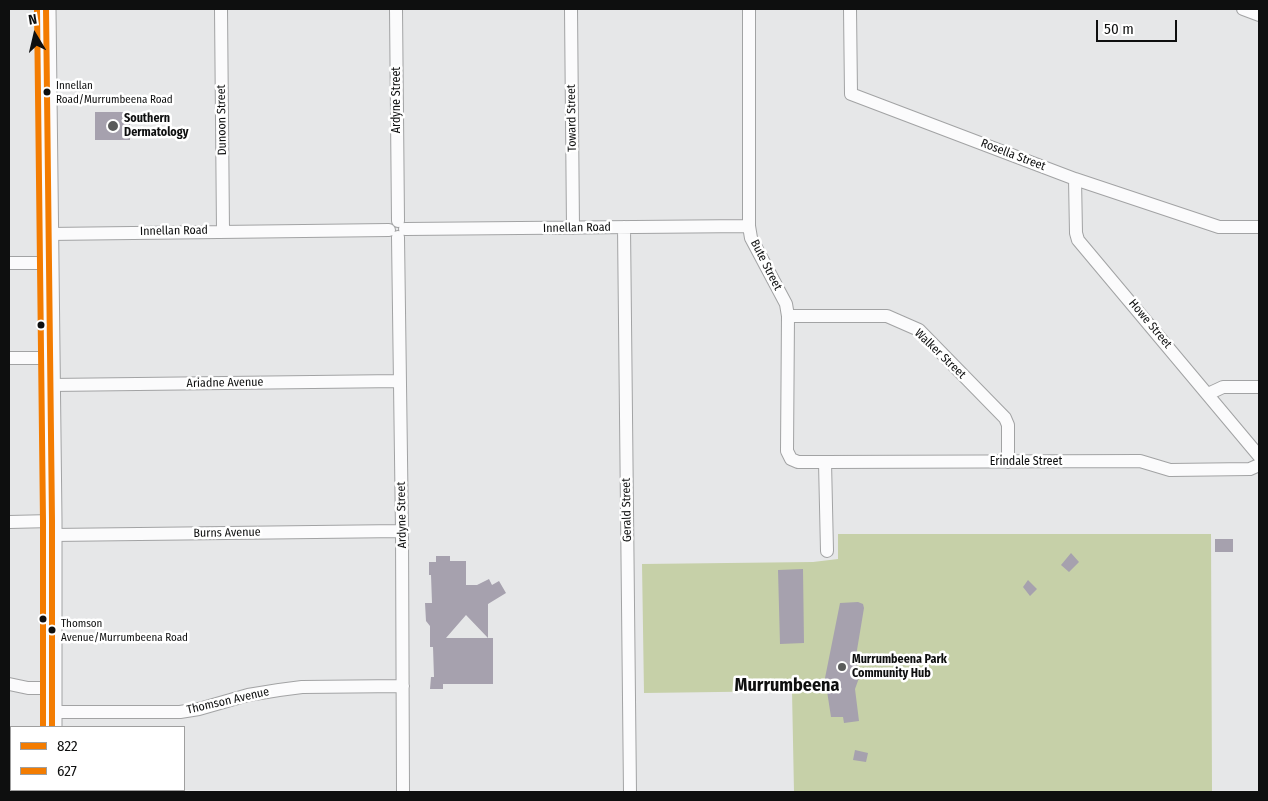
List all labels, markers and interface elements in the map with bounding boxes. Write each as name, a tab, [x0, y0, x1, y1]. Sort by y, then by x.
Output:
north arrow	[10, 10, 60, 60]
scale bar	[1098, 10, 1179, 42]
text: N	[27, 11, 38, 29]
text: 50 m	[1104, 20, 1134, 38]
street label: Ardyne Street	[390, 67, 404, 133]
place label: Innellan Road/Murrumbeena Road	[56, 79, 173, 105]
street label: Dunoon Street	[214, 84, 230, 156]
street label: Toward Street	[564, 84, 580, 152]
marker: Innellan Road/Murrumbeena Road	[42, 87, 52, 97]
place label: Southern Dermatology	[124, 112, 188, 140]
marker: Southern Dermatology	[106, 119, 120, 133]
street label: Rosella Street	[979, 136, 1047, 174]
street label: Innellan Road	[543, 220, 611, 236]
street label: Innellan Road	[140, 223, 208, 239]
street label: Bute Street	[747, 237, 785, 293]
street label: Howe Street	[1125, 297, 1175, 351]
unlabelled marker	[36, 320, 46, 330]
street label: Walker Street	[911, 326, 969, 382]
street label: Ariadne Avenue	[186, 375, 264, 391]
street label: Erindale Street	[990, 455, 1062, 469]
street label: Gerald Street	[619, 478, 635, 542]
street label: Ardyne Street	[394, 482, 410, 548]
street label: Burns Avenue	[193, 525, 261, 541]
unlabelled marker	[38, 614, 48, 624]
place label: Thomson Avenue/Murrumbeena Road	[61, 617, 188, 643]
marker: Thomson Avenue/Murrumbeena Road	[47, 625, 57, 635]
place label: Murrumbeena Park Community Hub	[852, 653, 947, 681]
marker: Murrumbeena Park Community Hub	[836, 661, 848, 673]
district label: Murrumbeena	[735, 675, 839, 697]
street label: Thomson Avenue	[185, 685, 271, 717]
legend	[10, 726, 185, 791]
text: 822	[57, 737, 78, 755]
text: 627	[57, 762, 77, 780]

